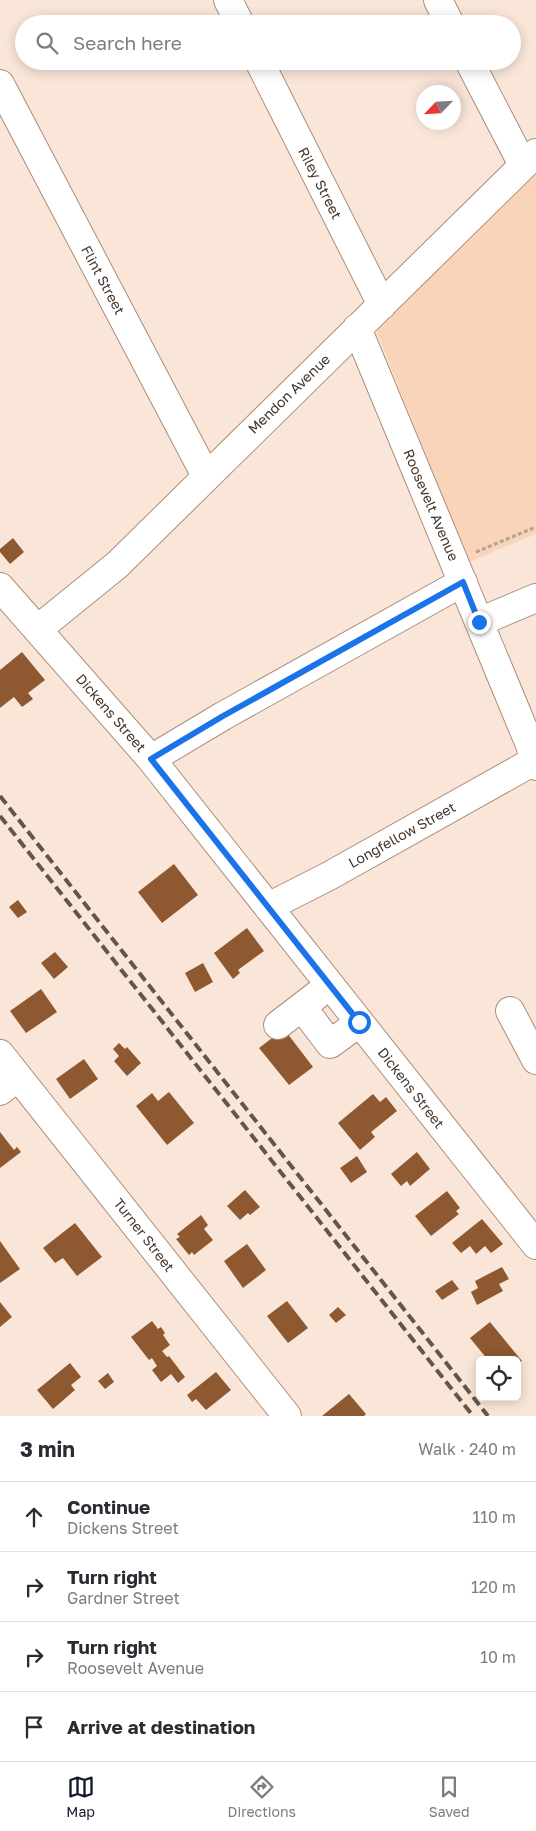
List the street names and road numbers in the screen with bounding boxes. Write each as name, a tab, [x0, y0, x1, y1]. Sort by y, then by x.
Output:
street label: Riley Street	[295, 144, 346, 221]
street label: Flint Street	[78, 242, 129, 317]
street label: Mendon Avenue	[244, 350, 333, 437]
street label: Roosevelt Avenue	[400, 446, 463, 563]
street label: Dickens Street	[73, 670, 150, 755]
street label: Longfellow Street	[345, 798, 458, 871]
street label: Dickens Street	[375, 1044, 448, 1132]
street label: Turner Street	[110, 1195, 178, 1275]

